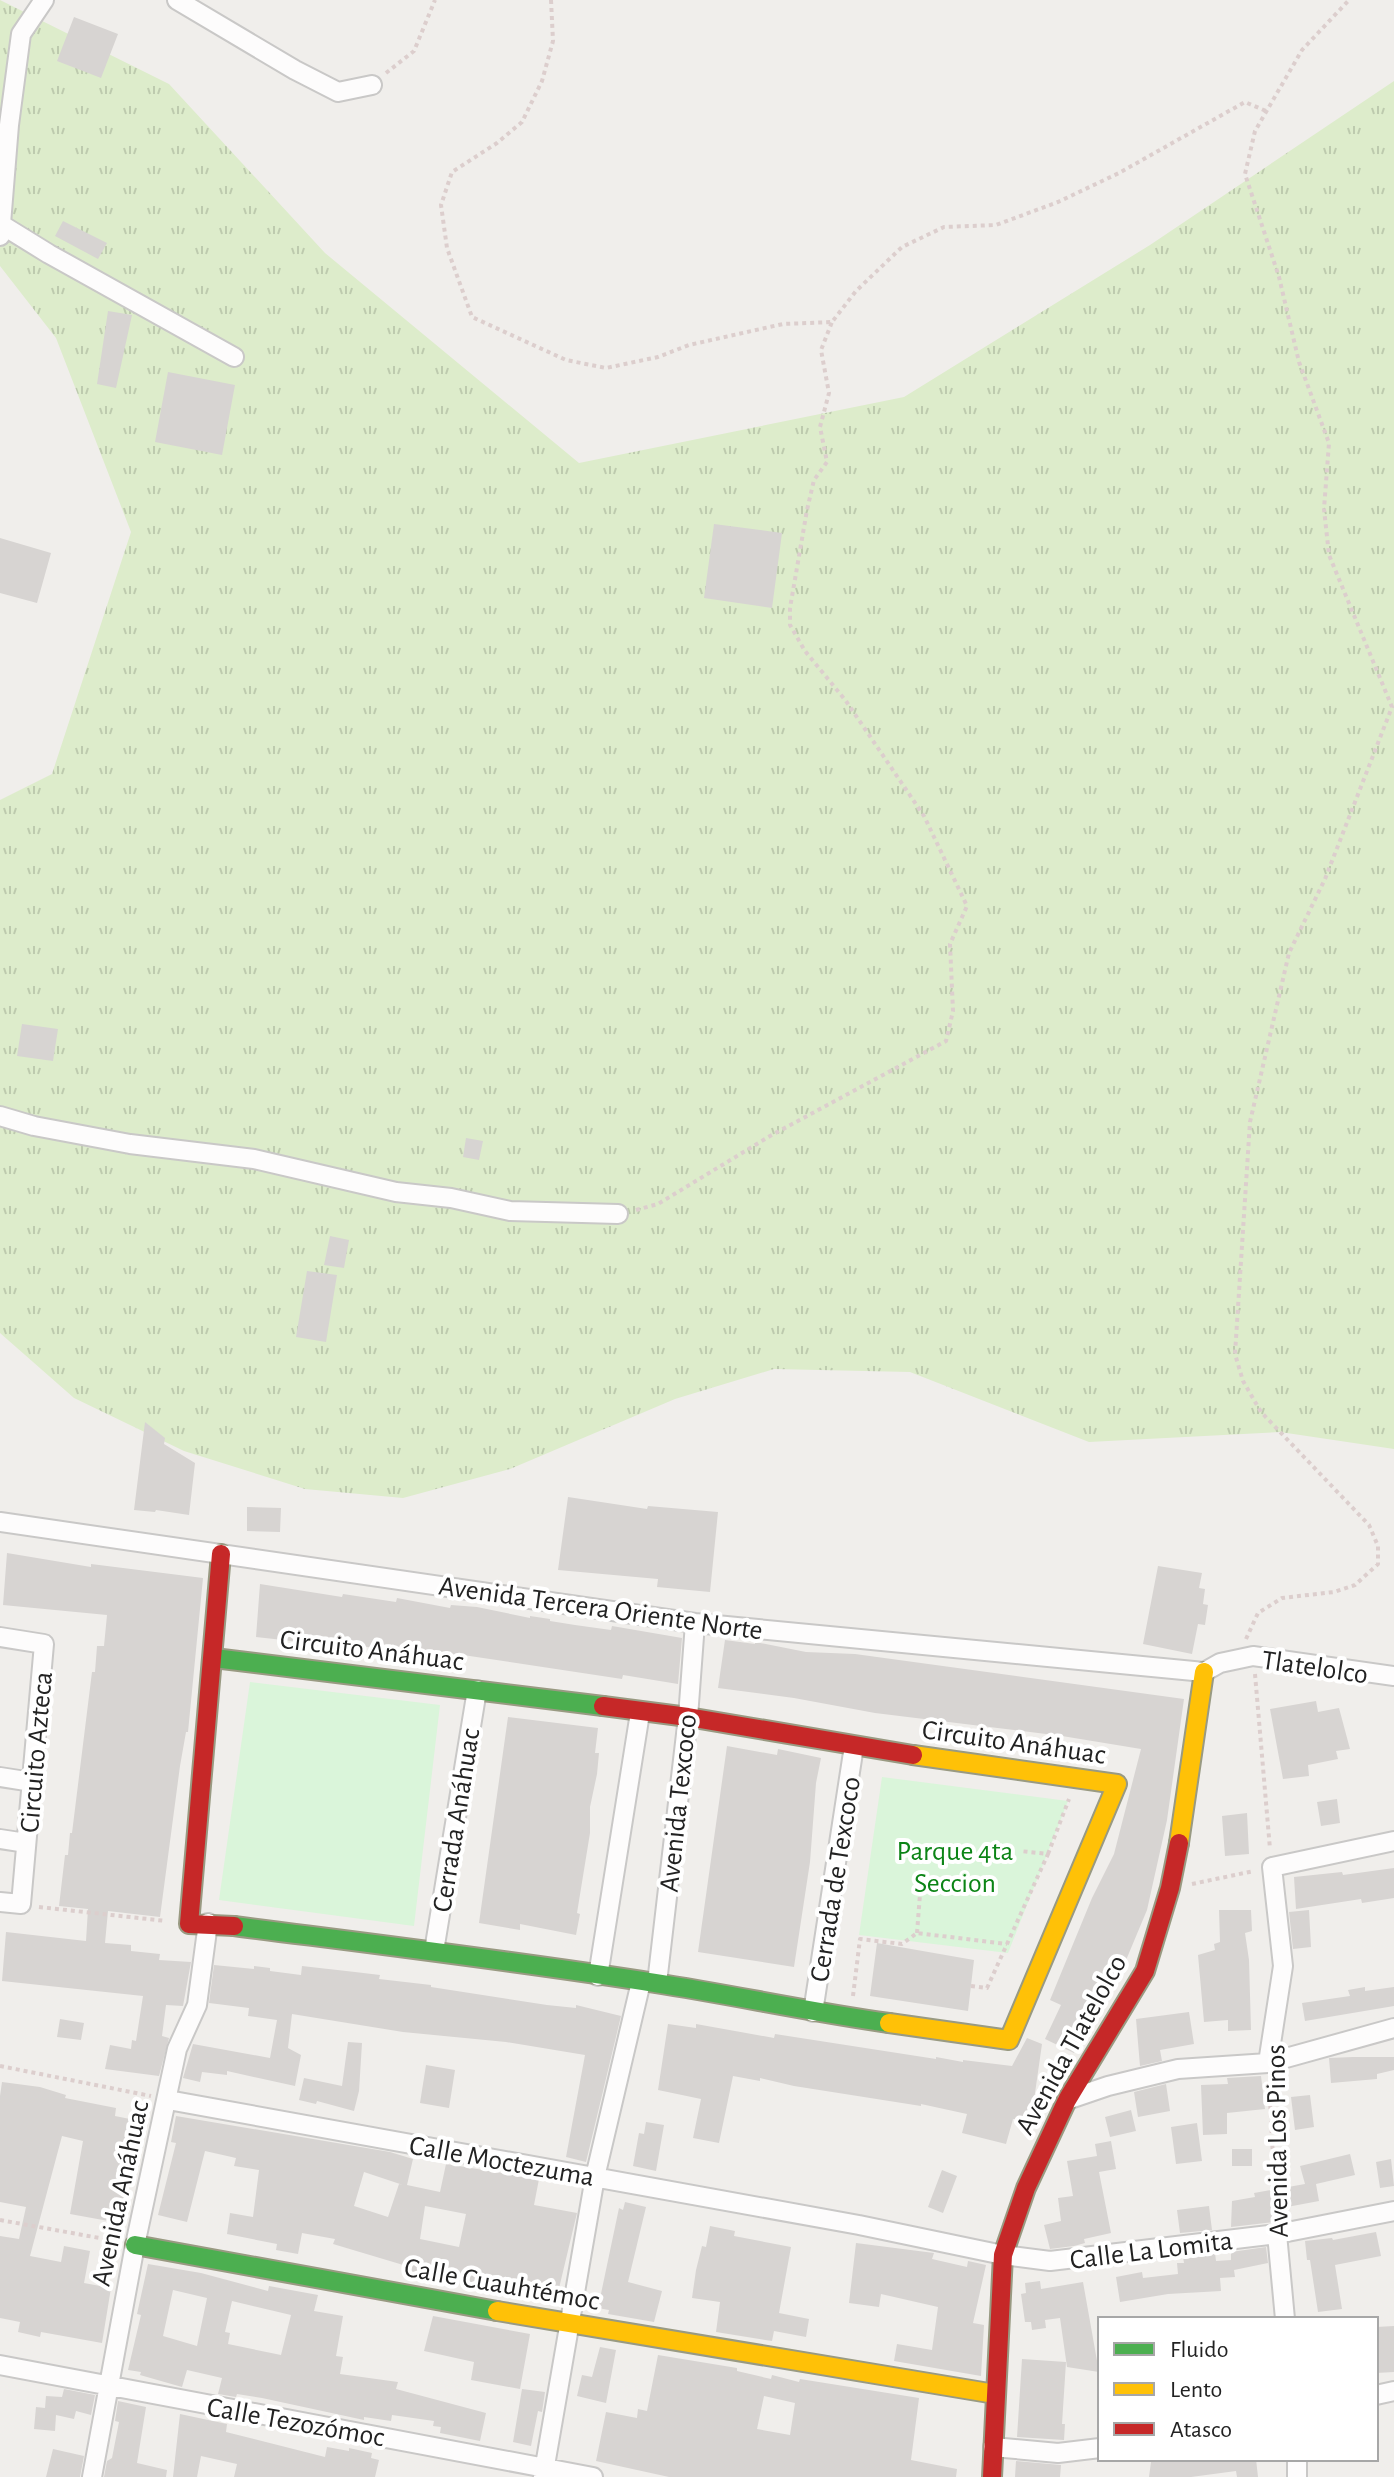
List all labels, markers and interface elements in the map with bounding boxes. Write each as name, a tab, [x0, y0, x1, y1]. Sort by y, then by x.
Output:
street label: Avenida Tercera Oriente Norte	[437, 1572, 764, 1646]
street label: Circuito Anáhuac	[278, 1626, 465, 1676]
street label: Tlatelolco	[1260, 1647, 1370, 1689]
street label: Circuito Azteca	[16, 1670, 58, 1834]
street label: Avenida Texcoco	[656, 1713, 702, 1894]
street label: Circuito Anáhuac	[920, 1716, 1107, 1770]
street label: Cerrada Anáhuac	[429, 1726, 485, 1914]
street label: Cerrada de Texcoco	[806, 1775, 866, 1984]
park label: Parque 4ta Seccion	[897, 1838, 1014, 1898]
street label: Avenida Tlatelolco	[1011, 1951, 1133, 2139]
street label: Avenida Los Pinos	[1262, 2044, 1294, 2238]
street label: Avenida Anáhuac	[88, 2098, 154, 2289]
street label: Calle Moctezuma	[407, 2132, 596, 2192]
street label: Calle La Lomita	[1068, 2227, 1234, 2275]
street label: Calle Cuauhtémoc	[402, 2254, 602, 2316]
legend	[1098, 2317, 1378, 2461]
text: Fluido	[1170, 2338, 1229, 2362]
text: Lento	[1170, 2378, 1222, 2402]
street label: Calle Tezozómoc	[205, 2394, 387, 2452]
text: Atasco	[1170, 2418, 1232, 2442]

